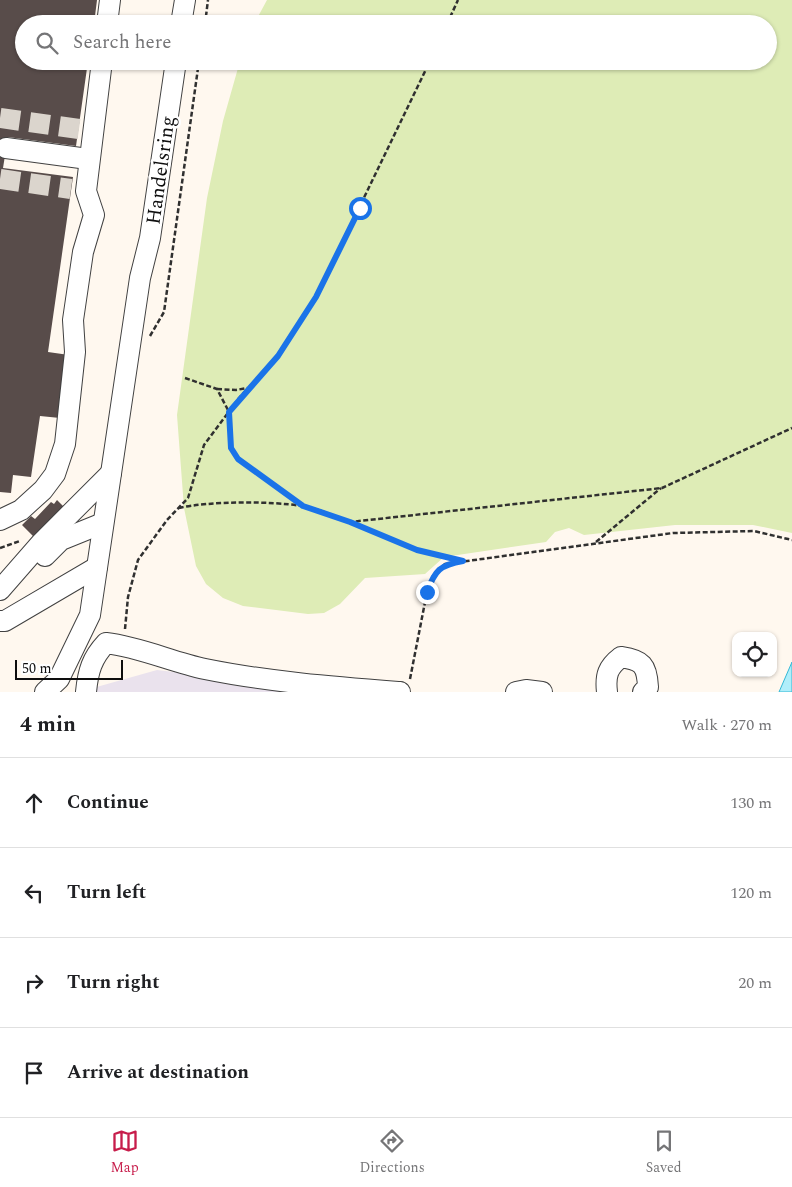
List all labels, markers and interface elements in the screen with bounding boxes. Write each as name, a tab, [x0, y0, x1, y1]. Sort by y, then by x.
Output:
search box	[15, 15, 777, 70]
text: Search here	[73, 28, 172, 57]
icon: search	[33, 29, 61, 57]
street label: Handelsring	[139, 114, 183, 227]
route start	[349, 197, 372, 220]
route end	[416, 581, 439, 604]
map controls	[732, 632, 777, 677]
button: locate	[732, 632, 777, 677]
scale bar	[15, 657, 122, 680]
text: 50 m	[22, 658, 52, 679]
text: 4 min	[20, 709, 76, 741]
text: Walk · 270 m	[681, 713, 772, 737]
text: Continue	[67, 788, 149, 817]
icon: ahead	[20, 789, 48, 817]
text: 130 m	[730, 791, 772, 815]
text: Turn left	[67, 878, 146, 907]
icon: left	[20, 879, 48, 907]
text: 120 m	[730, 881, 772, 905]
text: Turn right	[67, 968, 160, 997]
icon: right	[20, 969, 48, 997]
text: 20 m	[738, 971, 772, 995]
text: Arrive at destination	[67, 1058, 249, 1087]
icon: arrive	[20, 1059, 48, 1087]
tab: Map	[110, 1127, 139, 1178]
tab: Directions	[359, 1127, 425, 1178]
tab: Saved	[646, 1127, 682, 1178]

